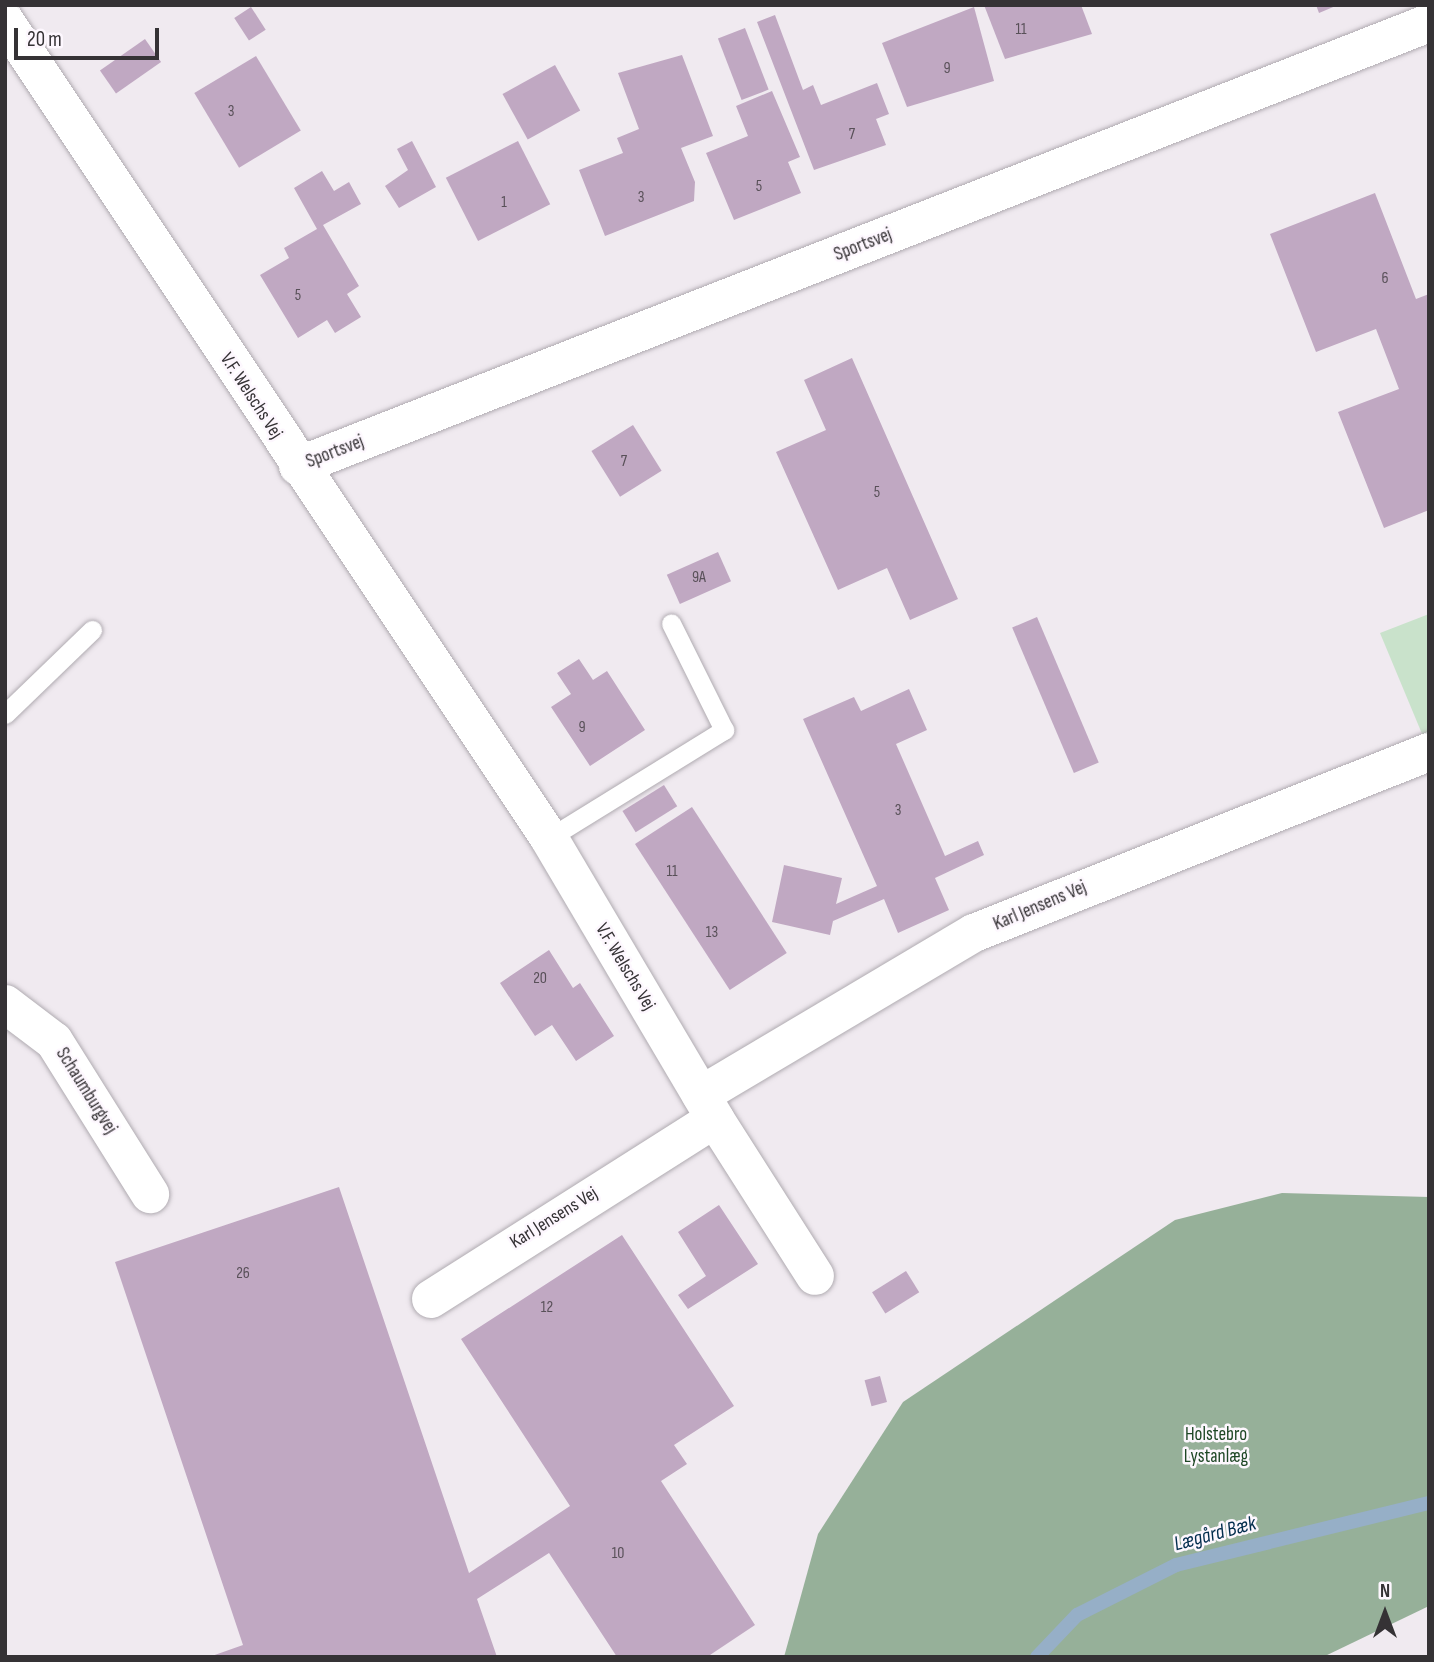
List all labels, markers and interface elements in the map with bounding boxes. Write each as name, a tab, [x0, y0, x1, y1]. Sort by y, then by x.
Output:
scale bar	[18, 14, 163, 58]
house number: 11	[1015, 20, 1027, 40]
text: 20 m	[27, 27, 62, 52]
house number: 9	[943, 59, 951, 79]
house number: 3	[228, 102, 234, 122]
house number: 7	[849, 125, 855, 145]
house number: 5	[756, 177, 762, 197]
house number: 3	[638, 188, 644, 208]
house number: 1	[501, 193, 507, 213]
street label: Sportsvej	[831, 224, 895, 266]
house number: 6	[1381, 269, 1389, 289]
house number: 5	[295, 286, 301, 306]
street label: V.F. Welschs Vej	[215, 349, 287, 443]
street label: Sportsvej	[303, 431, 367, 473]
house number: 7	[621, 452, 627, 472]
house number: 5	[874, 483, 880, 503]
house number: 9A	[692, 568, 706, 588]
house number: 9	[578, 718, 586, 738]
house number: 3	[895, 801, 901, 821]
house number: 11	[666, 862, 678, 882]
street label: Karl Jensens Vej	[990, 876, 1090, 936]
street label: V.F. Welschs Vej	[590, 919, 660, 1015]
house number: 13	[706, 923, 718, 943]
house number: 20	[533, 969, 547, 989]
street label: Schaumburgvej	[50, 1044, 122, 1138]
street label: Karl Jensens Vej	[506, 1182, 602, 1254]
house number: 26	[236, 1264, 250, 1284]
house number: 12	[541, 1298, 553, 1318]
park label: Holstebro Lystanlæg	[1184, 1424, 1248, 1468]
water label: Lægård Bæk	[1171, 1511, 1259, 1557]
house number: 10	[612, 1544, 624, 1564]
north arrow	[1350, 1578, 1420, 1648]
text: N	[1380, 1580, 1390, 1603]

